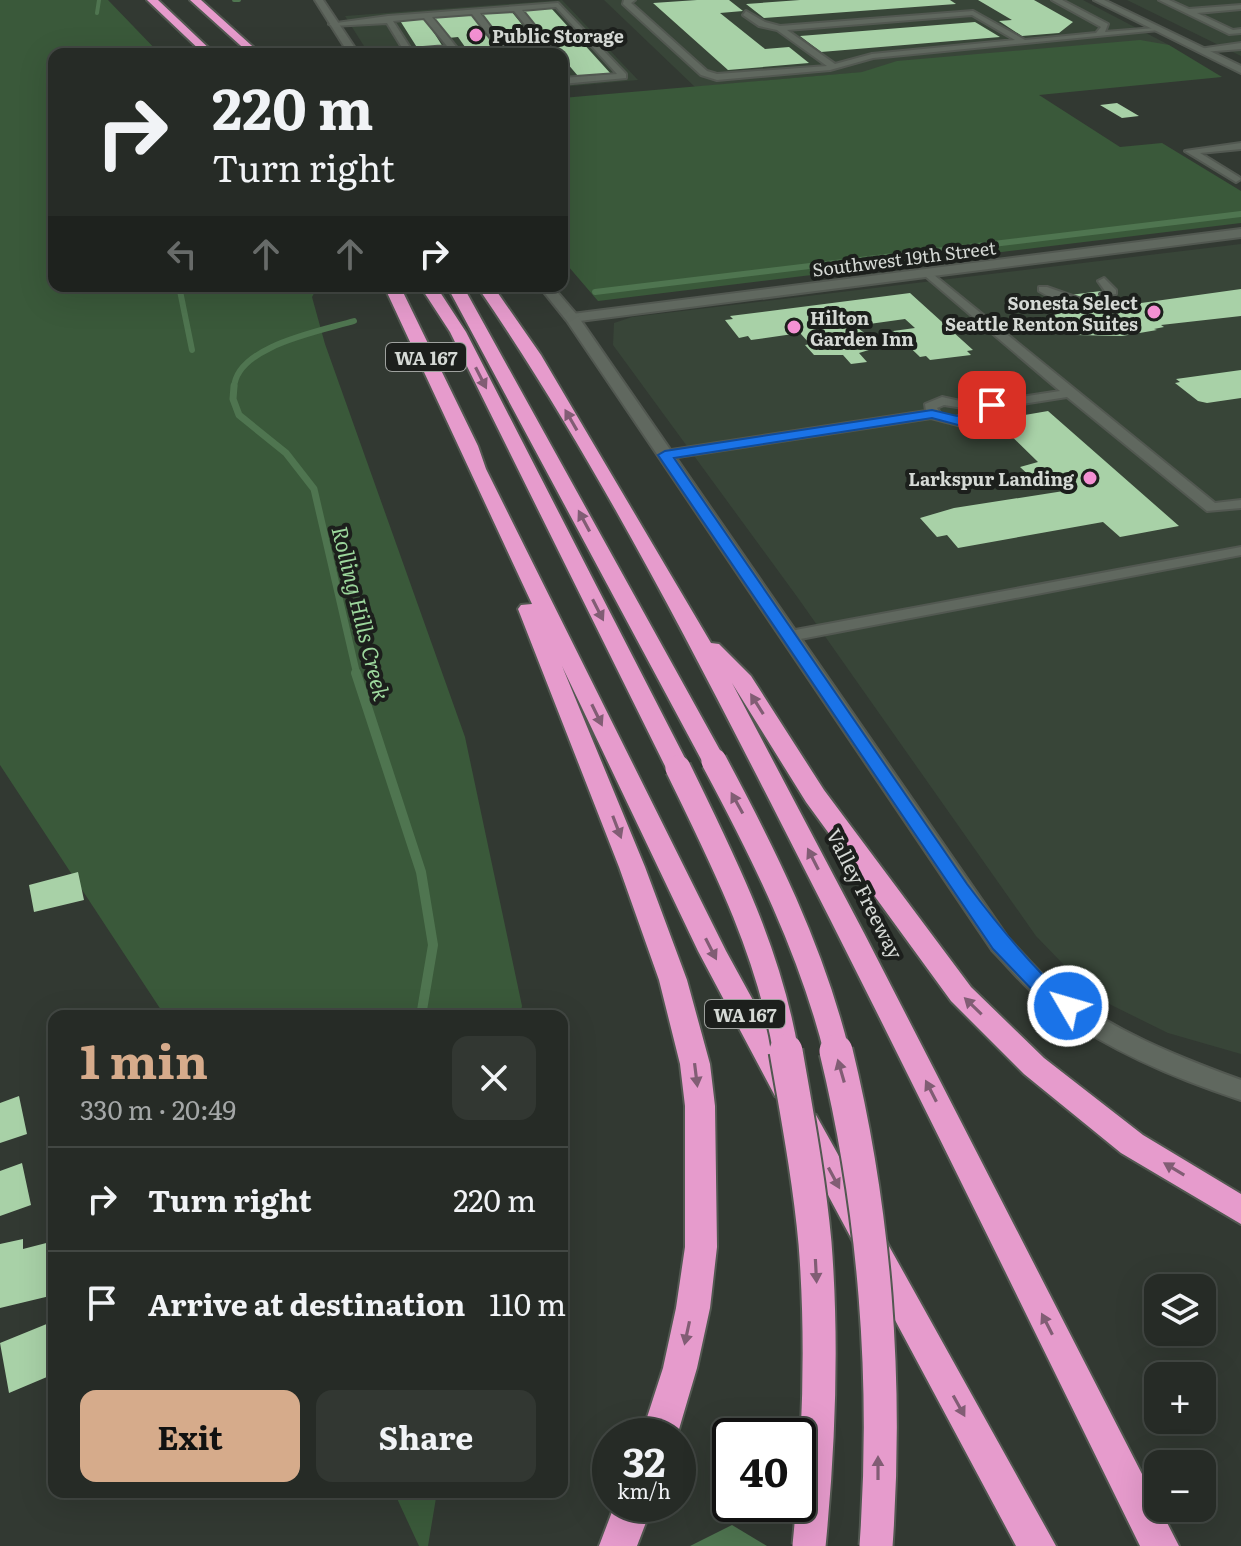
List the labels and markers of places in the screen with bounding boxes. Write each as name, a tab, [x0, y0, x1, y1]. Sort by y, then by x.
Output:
place label: Public Storage	[492, 22, 624, 49]
marker: Public Storage	[467, 26, 485, 44]
place label: Sonesta Select Seattle Renton Suites	[945, 289, 1138, 337]
marker: Sonesta Select Seattle Renton Suites	[1145, 303, 1163, 321]
place label: Hilton Garden Inn	[810, 304, 914, 352]
marker: Hilton Garden Inn	[785, 318, 803, 336]
pin	[958, 371, 1026, 439]
place label: Larkspur Landing	[908, 465, 1075, 492]
marker: Larkspur Landing	[1081, 469, 1099, 487]

